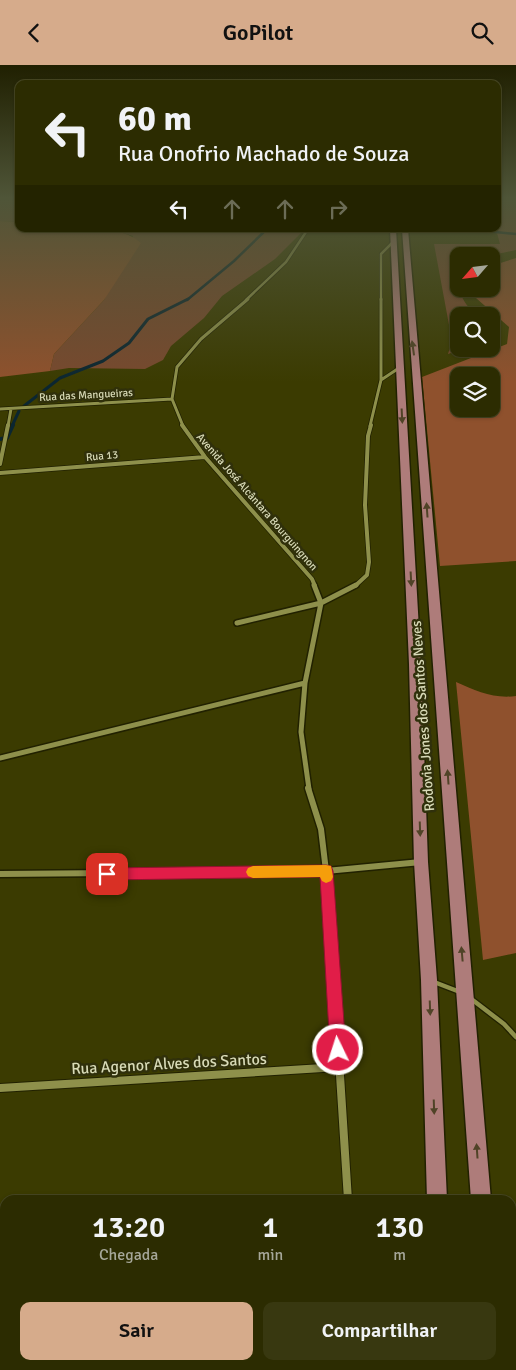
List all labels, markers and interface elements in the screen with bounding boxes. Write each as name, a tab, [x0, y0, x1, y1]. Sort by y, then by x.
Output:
icon: back	[20, 19, 48, 47]
text: GoPilot	[223, 19, 293, 46]
icon: search	[468, 19, 496, 47]
text: 60 m	[118, 97, 192, 140]
icon: left	[35, 100, 100, 165]
text: Rua Onofrio Machado de Souza	[118, 140, 409, 167]
icon: left	[165, 195, 193, 223]
icon: ahead	[218, 195, 246, 223]
icon: ahead	[271, 195, 299, 223]
icon: right	[324, 195, 352, 223]
north arrow	[450, 247, 500, 297]
map controls	[450, 247, 500, 417]
button: search	[450, 307, 500, 357]
one-way arrow	[409, 340, 417, 356]
button: layers	[450, 367, 500, 417]
street label: Rua das Mangueiras	[39, 386, 134, 404]
one-way arrow	[398, 409, 406, 425]
street label: Avenida José Alcântara Bourguingnon	[194, 431, 320, 573]
street label: Rua 13	[85, 448, 119, 464]
one-way arrow	[423, 502, 431, 518]
one-way arrow	[407, 571, 415, 587]
street label: Rodovia Jones dos Santos Neves	[408, 620, 438, 812]
one-way arrow	[443, 768, 451, 784]
one-way arrow	[416, 821, 424, 837]
pin	[86, 853, 128, 895]
icon: arrive	[93, 860, 121, 888]
one-way arrow	[458, 946, 466, 962]
one-way arrow	[426, 1000, 434, 1016]
position arrow	[311, 1023, 363, 1075]
street label: Rua Agenor Alves dos Santos	[71, 1049, 267, 1079]
one-way arrow	[430, 1100, 438, 1116]
one-way arrow	[473, 1143, 481, 1159]
text: 13:20	[92, 1209, 165, 1246]
text: 1	[262, 1209, 278, 1246]
text: 130	[375, 1209, 424, 1246]
text: Chegada	[99, 1245, 158, 1265]
text: min	[257, 1245, 283, 1265]
text: m	[393, 1245, 406, 1265]
button: Sair	[20, 1302, 253, 1360]
button: Compartilhar	[263, 1302, 496, 1360]

